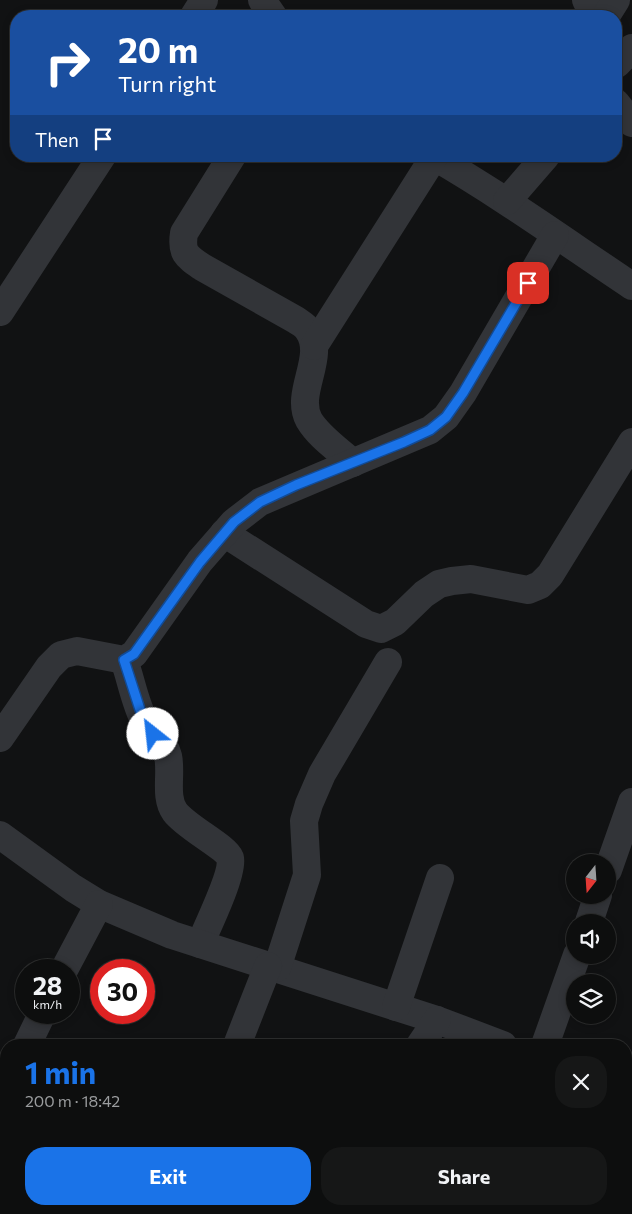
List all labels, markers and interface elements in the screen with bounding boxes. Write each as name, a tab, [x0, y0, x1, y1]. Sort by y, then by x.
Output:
text: 20 m	[118, 27, 198, 70]
icon: right	[35, 30, 100, 95]
text: Turn right	[118, 70, 216, 97]
icon: arrive	[89, 125, 117, 153]
text: Then	[35, 128, 79, 151]
pin	[507, 262, 549, 304]
icon: arrive	[514, 269, 542, 297]
position arrow	[126, 707, 178, 759]
north arrow	[566, 854, 616, 904]
map controls	[566, 854, 616, 1024]
button: sound	[566, 914, 616, 964]
speed limit sign: 30	[90, 959, 155, 1024]
text: 28	[33, 970, 62, 1000]
button: layers	[566, 974, 616, 1024]
text: km/h	[33, 997, 62, 1011]
text: 1 min	[25, 1053, 96, 1090]
button: close	[555, 1056, 607, 1108]
text: 200 m · 18:42	[25, 1091, 120, 1110]
button: Exit	[25, 1147, 311, 1205]
button: Share	[321, 1147, 607, 1205]

